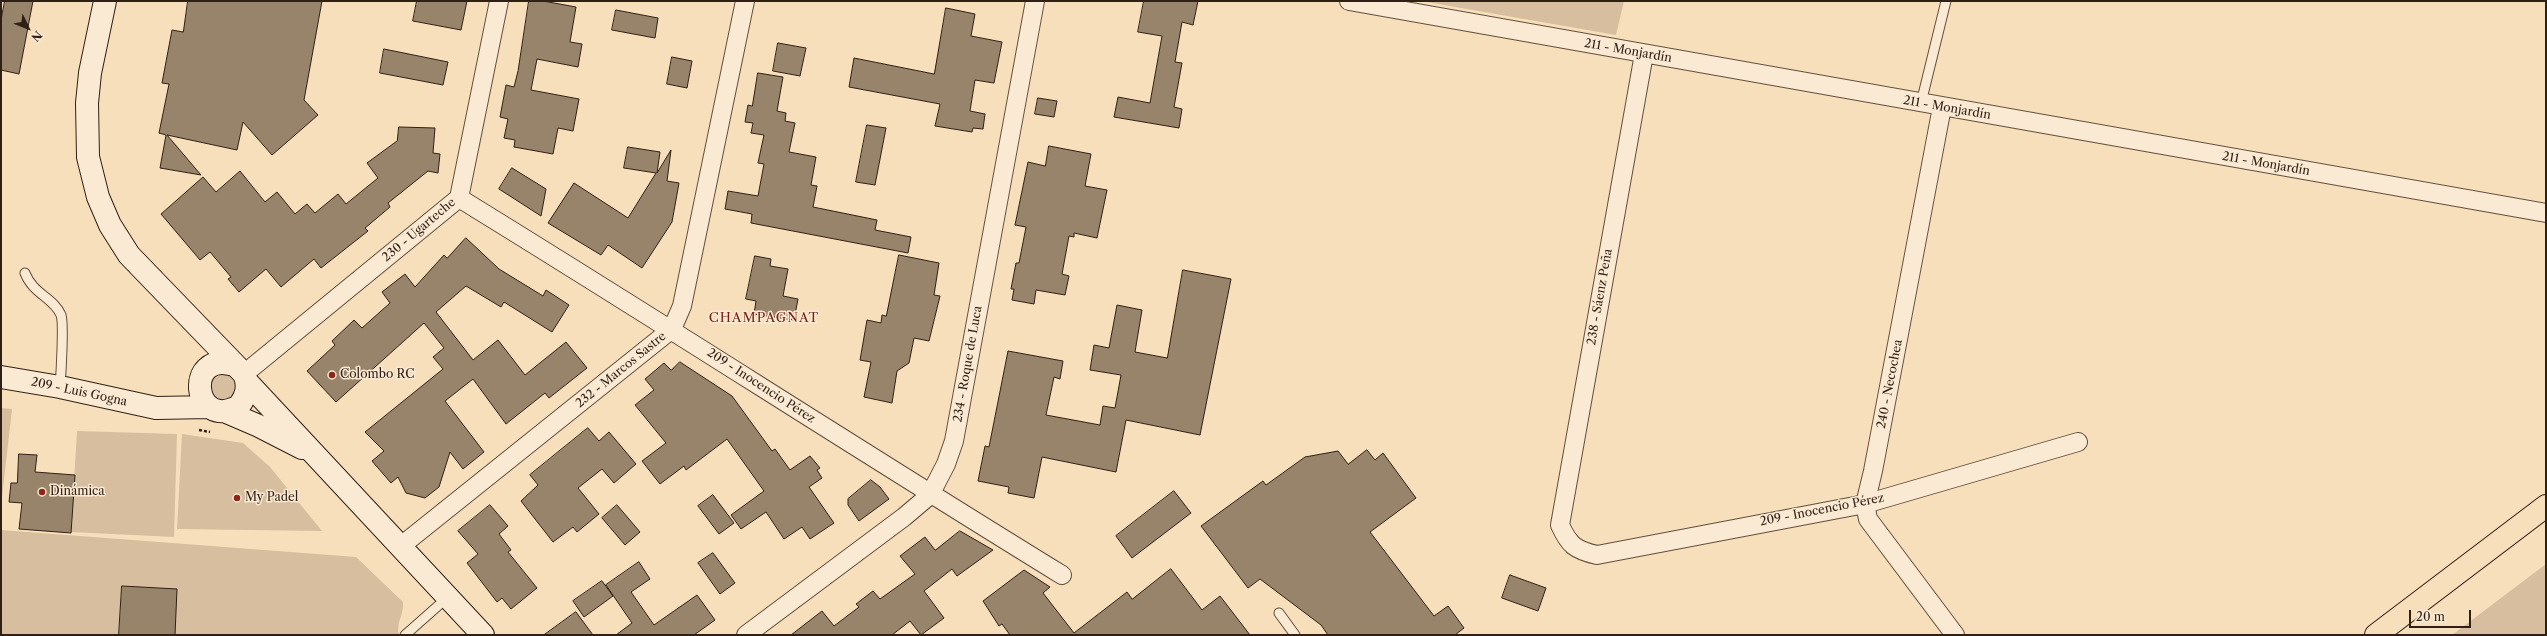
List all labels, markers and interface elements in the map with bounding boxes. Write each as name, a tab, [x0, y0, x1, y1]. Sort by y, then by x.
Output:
north arrow	[8, 8, 48, 48]
text: N	[28, 28, 45, 44]
street label: 211 - Monjardín	[1583, 36, 1673, 66]
street label: 211 - Monjardín	[1902, 93, 1992, 123]
street label: 211 - Monjardín	[2221, 149, 2311, 179]
street label: 230 - Ugarteche	[379, 195, 459, 265]
street label: 238 - Sáenz Peña	[1584, 248, 1616, 346]
street label: 234 - Roque de Luca	[951, 305, 985, 423]
district label: CHAMPAGNAT	[709, 310, 819, 326]
street label: 232 - Marcos Sastre	[573, 329, 669, 411]
street label: 240 - Necochea	[1874, 338, 1906, 430]
street label: 209 - Inocencio Pérez	[704, 346, 818, 426]
place label: Colombo RC	[340, 368, 414, 382]
marker: Colombo RC	[327, 370, 337, 380]
street label: 209 - Luis Gogna	[30, 375, 128, 409]
place label: Dinámica	[50, 485, 105, 499]
marker: Dinámica	[37, 487, 47, 497]
place label: My Padel	[245, 491, 298, 505]
street label: 209 - Inocencio Pérez	[1759, 491, 1885, 529]
marker: My Padel	[232, 493, 242, 503]
scale bar	[2411, 602, 2473, 628]
text: 20 m	[2416, 609, 2445, 624]

